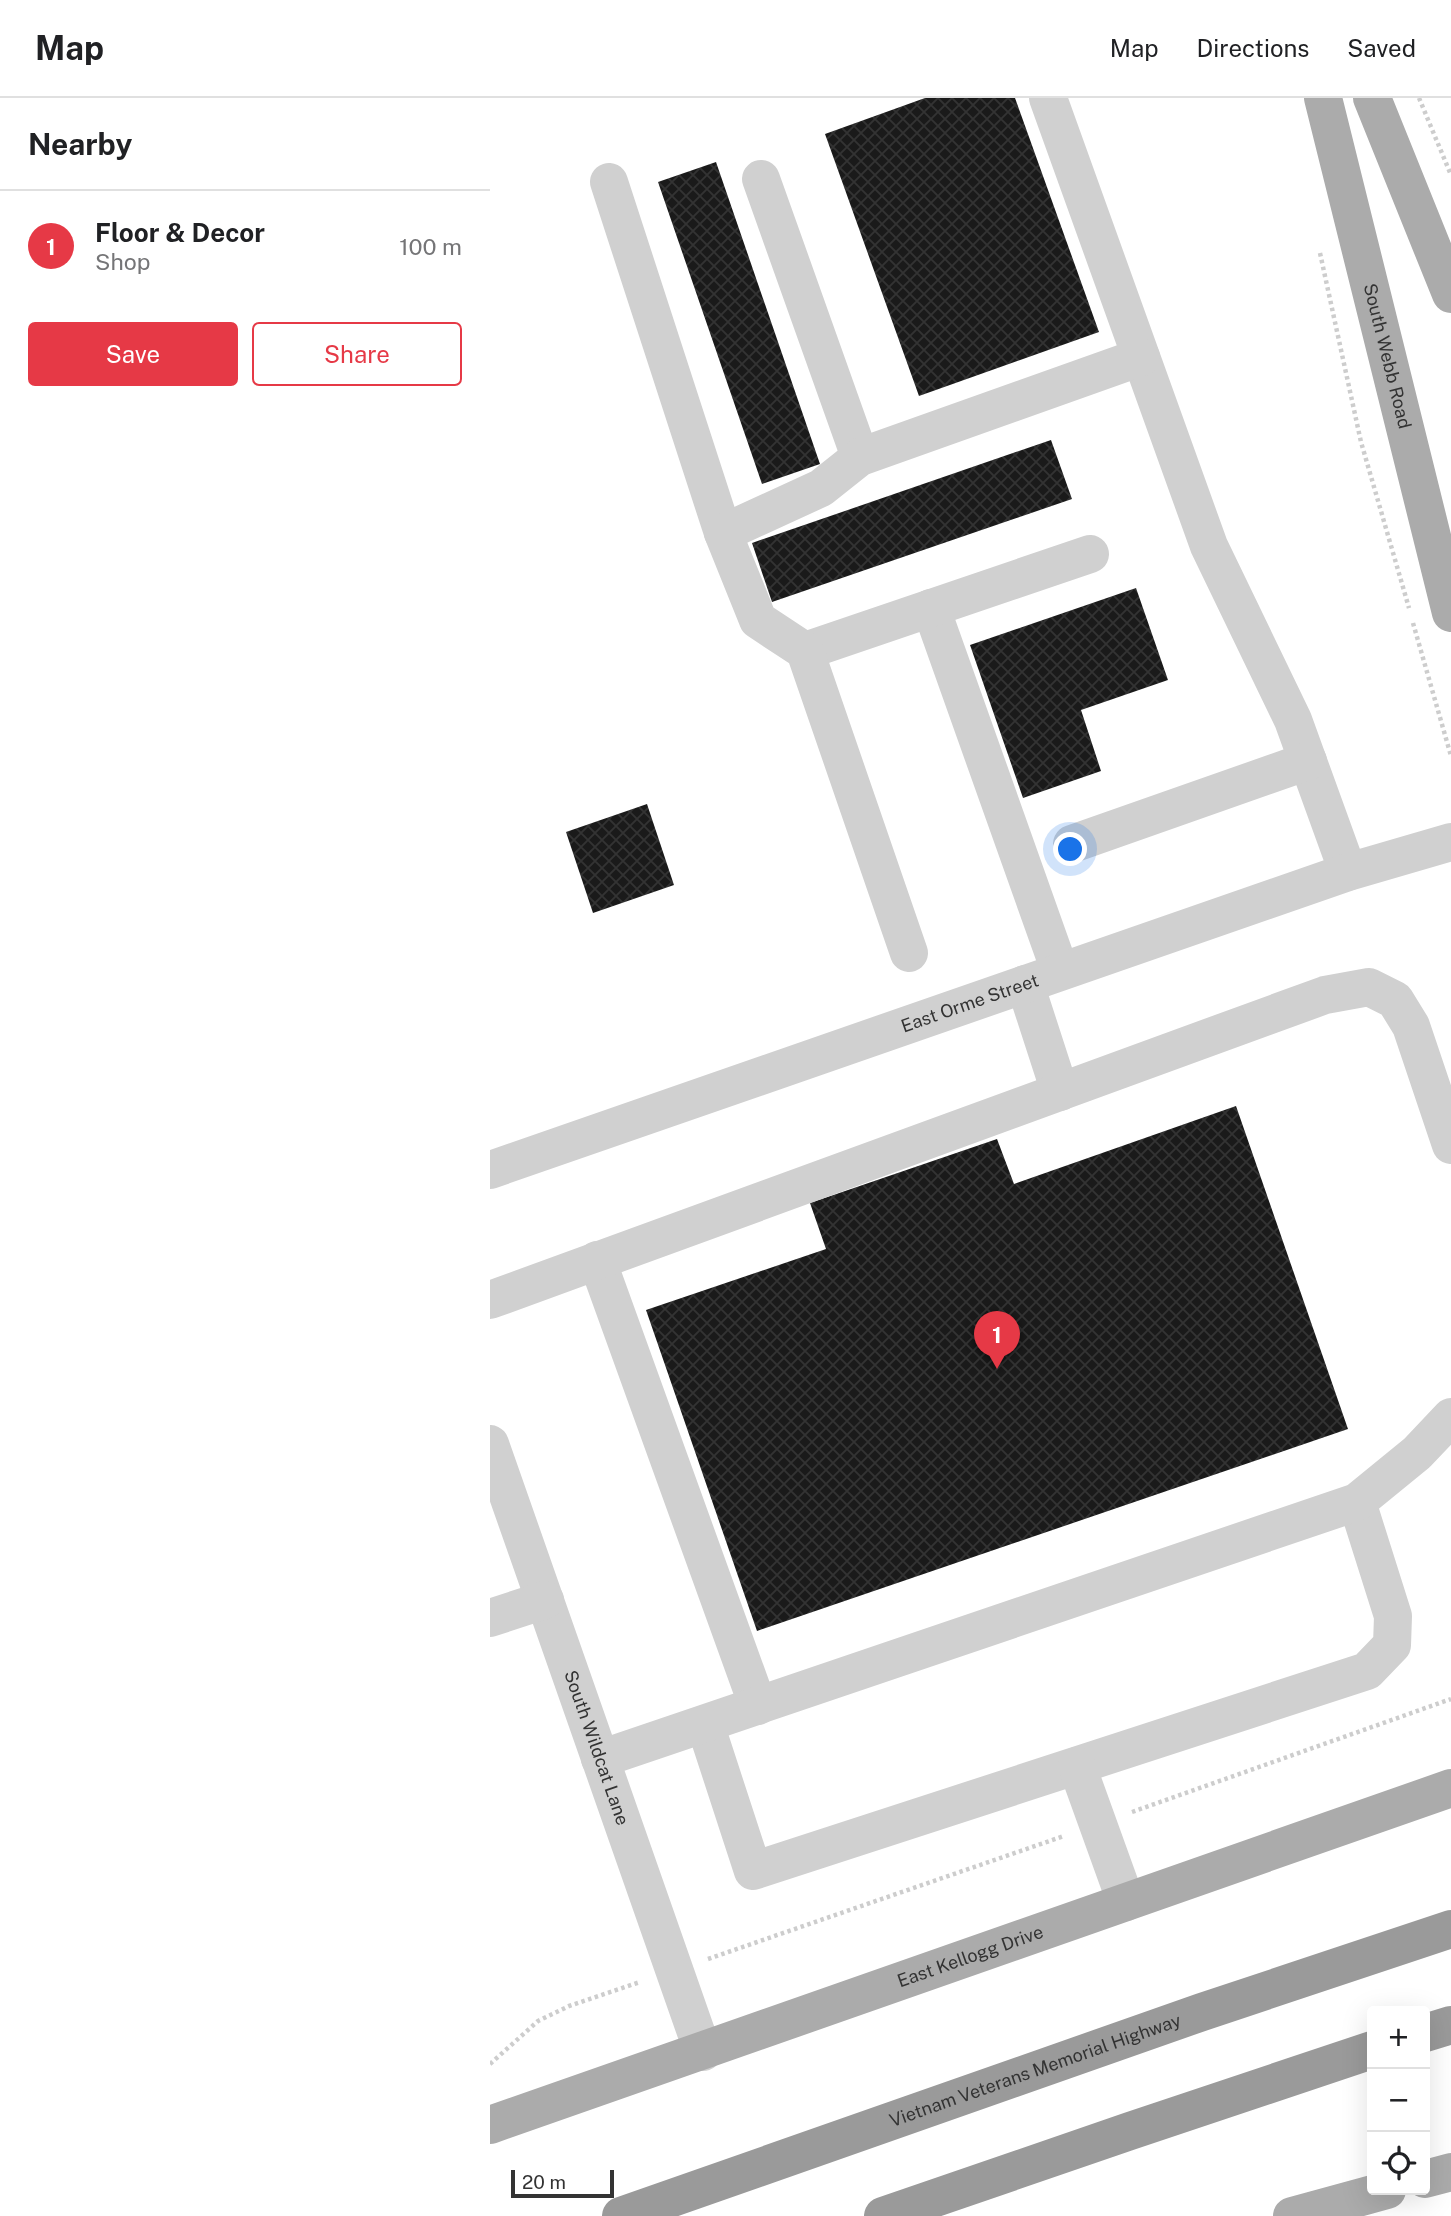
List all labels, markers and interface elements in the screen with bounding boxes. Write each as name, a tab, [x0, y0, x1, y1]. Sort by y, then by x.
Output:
text: Map	[35, 29, 104, 67]
text: Map	[1110, 34, 1159, 62]
text: Directions	[1197, 34, 1309, 62]
text: Saved	[1347, 34, 1416, 62]
text: Nearby	[28, 126, 132, 162]
text: Floor & Decor	[95, 217, 265, 248]
text: 1	[46, 233, 56, 260]
text: 100 m	[399, 233, 462, 260]
text: Shop	[95, 248, 150, 275]
street label: South Webb Road	[1359, 281, 1416, 431]
button: Save	[28, 322, 238, 386]
button: Share	[252, 322, 462, 386]
your location	[1053, 832, 1087, 866]
street label: East Orme Street	[898, 969, 1041, 1036]
pin: 1	[974, 1311, 1020, 1369]
street label: South Wildcat Lane	[560, 1667, 634, 1828]
street label: East Kellogg Drive	[894, 1921, 1046, 1991]
map controls	[1367, 2006, 1430, 2195]
button: +	[1367, 2006, 1430, 2069]
street label: Vietnam Veterans Memorial Highway	[887, 2009, 1184, 2131]
button: −	[1367, 2069, 1430, 2132]
button: locate	[1367, 2132, 1430, 2195]
scale bar	[511, 2167, 614, 2199]
text: 20 m	[522, 2171, 566, 2193]

